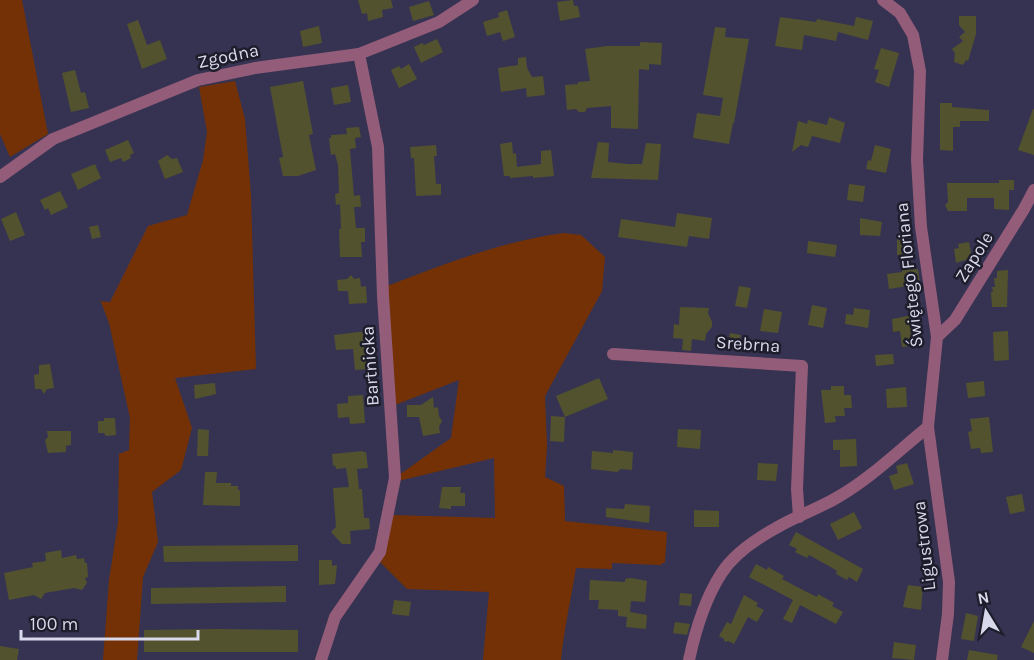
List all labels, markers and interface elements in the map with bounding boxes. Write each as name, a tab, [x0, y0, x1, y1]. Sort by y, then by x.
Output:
street label: Zgodna	[195, 39, 261, 73]
street label: Świętego Floriana	[889, 201, 928, 349]
street label: Zapole	[950, 228, 998, 286]
street label: Bartnicka	[356, 325, 384, 407]
street label: Srebrna	[715, 331, 781, 357]
street label: Ligustrowa	[908, 500, 940, 592]
north arrow	[956, 582, 1016, 642]
text: N	[976, 587, 991, 608]
scale bar	[21, 603, 198, 641]
text: 100 m	[30, 613, 78, 635]

